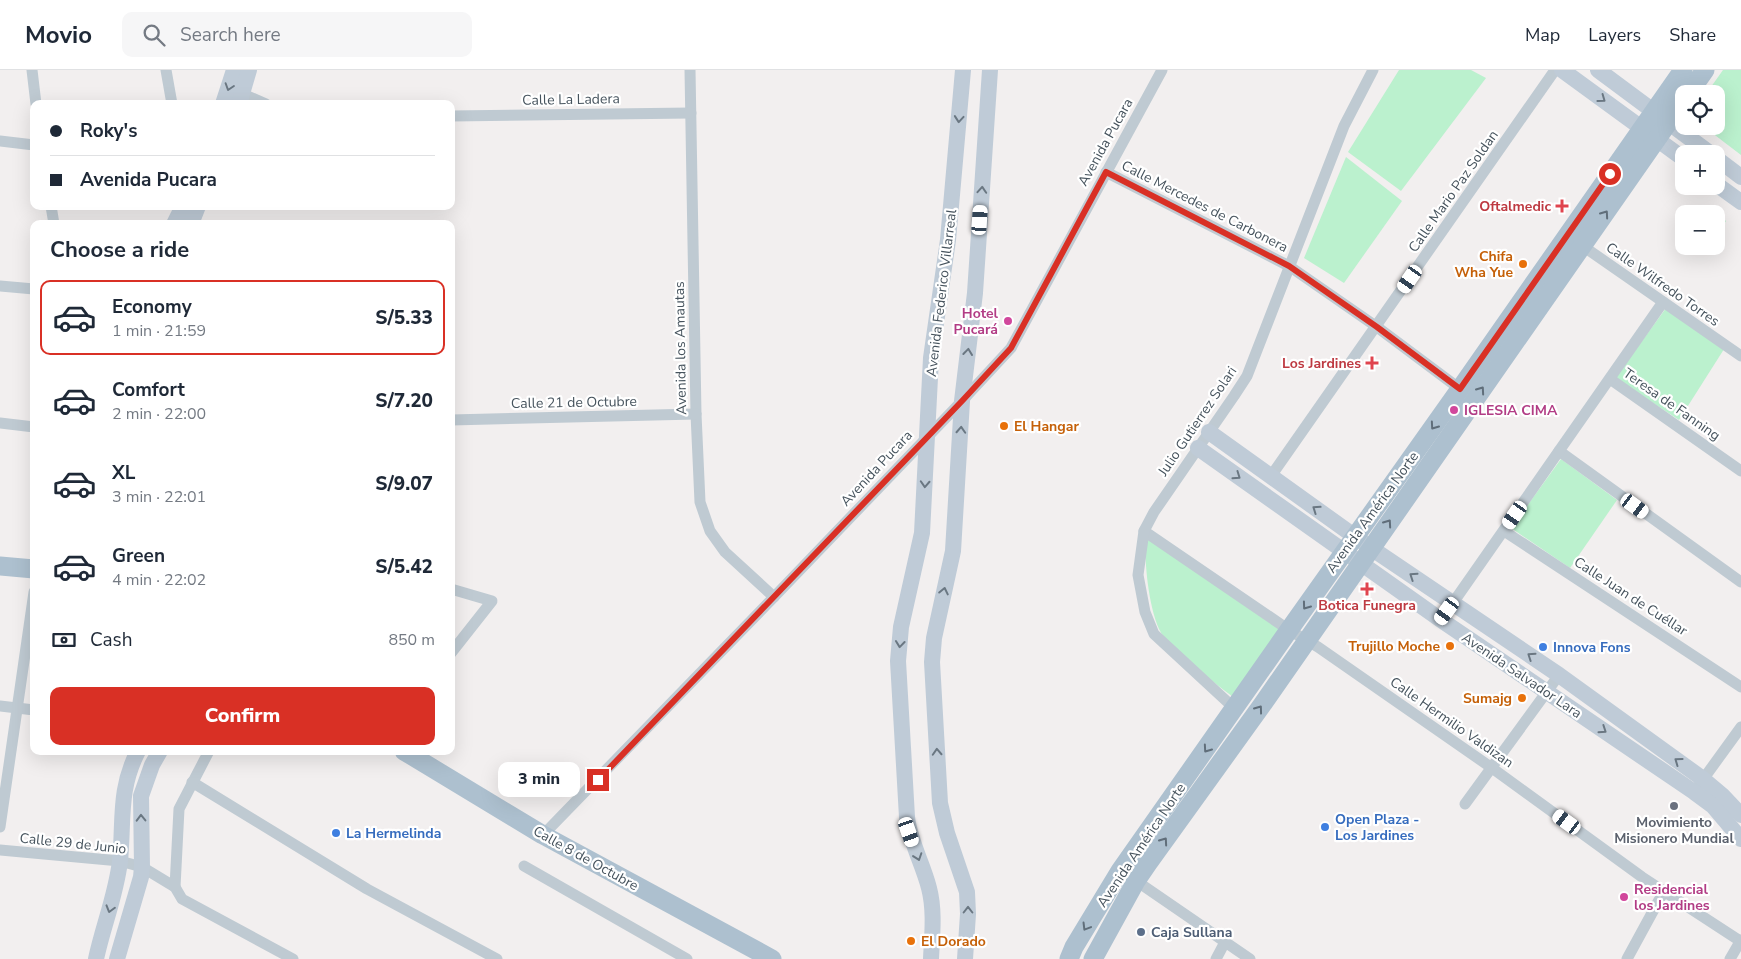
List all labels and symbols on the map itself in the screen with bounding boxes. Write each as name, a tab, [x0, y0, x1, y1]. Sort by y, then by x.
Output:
one-way arrow	[224, 82, 234, 91]
street label: Calle La Ladera	[522, 89, 620, 110]
one-way arrow	[1596, 93, 1605, 102]
street label: Avenida Pucara	[1073, 95, 1137, 190]
one-way arrow	[954, 115, 965, 123]
street label: Calle Mario Paz Soldan	[1404, 126, 1503, 256]
street label: Calle Mercedes de Carbonera	[1118, 156, 1291, 257]
route start	[1599, 163, 1621, 185]
one-way arrow	[976, 186, 987, 194]
place label: Oftalmedic	[1479, 197, 1551, 216]
marker: Oftalmedic	[1555, 199, 1569, 213]
car	[971, 205, 988, 235]
street label: Avenida Federico Villarreal	[922, 207, 961, 378]
one-way arrow	[1599, 210, 1608, 220]
street label: Calle Wilfredo Torres	[1602, 238, 1723, 331]
place label: Chifa Wha Yue	[1454, 247, 1513, 282]
marker: Chifa Wha Yue	[1517, 258, 1529, 270]
car	[1395, 262, 1424, 296]
street label: Avenida los Amautas	[670, 281, 691, 415]
place label: Hotel Pucará	[954, 304, 999, 339]
marker: Hotel Pucará	[1002, 315, 1014, 327]
one-way arrow	[962, 348, 973, 356]
place label: Los Jardines	[1282, 354, 1361, 373]
marker: Los Jardines	[1365, 356, 1379, 370]
street label: Julio Gutierrez Solari	[1153, 363, 1241, 481]
street label: Teresa de Fanning	[1619, 364, 1724, 445]
one-way arrow	[1476, 387, 1484, 396]
street label: Calle 21 de Octubre	[511, 392, 637, 413]
place label: IGLESIA CIMA	[1464, 401, 1558, 420]
marker: IGLESIA CIMA	[1448, 404, 1460, 416]
place label: El Hangar	[1014, 417, 1079, 436]
marker: El Hangar	[998, 420, 1010, 432]
one-way arrow	[1431, 421, 1440, 430]
one-way arrow	[955, 425, 966, 433]
street label: Avenida Pucara	[836, 426, 917, 511]
street label: Avenida América Norte	[1322, 448, 1423, 577]
one-way arrow	[1232, 470, 1241, 480]
one-way arrow	[920, 480, 931, 488]
car	[1618, 491, 1651, 521]
car	[1500, 498, 1529, 532]
one-way arrow	[1312, 506, 1322, 515]
one-way arrow	[1382, 520, 1391, 529]
street label: Calle Juan de Cuéllar	[1570, 553, 1691, 640]
one-way arrow	[1409, 573, 1419, 582]
marker: Botica Funegra	[1361, 583, 1373, 595]
one-way arrow	[938, 587, 949, 595]
car	[1432, 594, 1461, 628]
place label: Botica Funegra	[1318, 596, 1416, 615]
one-way arrow	[1303, 600, 1312, 610]
street label: Avenida Salvador Lara	[1458, 628, 1586, 723]
place label: Trujillo Moche	[1348, 637, 1440, 656]
place label: Innova Fons	[1553, 638, 1631, 657]
one-way arrow	[895, 640, 906, 648]
marker: Trujillo Moche	[1444, 640, 1456, 652]
marker: Innova Fons	[1537, 641, 1549, 653]
one-way arrow	[1528, 653, 1537, 662]
street label: Calle Hermilio Valdizan	[1386, 673, 1517, 772]
place label: Sumajg	[1463, 689, 1512, 708]
marker: Sumajg	[1516, 692, 1528, 704]
one-way arrow	[1253, 705, 1262, 715]
one-way arrow	[1597, 724, 1606, 733]
one-way arrow	[1203, 743, 1213, 752]
one-way arrow	[932, 748, 943, 756]
one-way arrow	[1674, 758, 1684, 767]
callout: 3 min	[498, 762, 580, 798]
route end	[587, 769, 609, 791]
street label: Avenida América Norte	[1093, 779, 1190, 911]
marker: Movimiento Misionero Mundial	[1668, 800, 1680, 812]
car	[1550, 807, 1583, 837]
place label: Open Plaza - Los Jardines	[1335, 810, 1419, 845]
place label: Movimiento Misionero Mundial	[1614, 813, 1734, 848]
one-way arrow	[136, 814, 146, 822]
car	[897, 815, 920, 849]
marker: Open Plaza - Los Jardines	[1319, 821, 1331, 833]
street label: Calle 8 de Octubre	[530, 822, 642, 895]
place label: La Hermelinda	[346, 824, 441, 843]
marker: La Hermelinda	[330, 827, 342, 839]
street label: Calle 29 de Junio	[19, 828, 127, 859]
one-way arrow	[1158, 837, 1167, 847]
one-way arrow	[912, 852, 922, 860]
place label: Residencial los Jardines	[1634, 880, 1710, 915]
marker: Residencial los Jardines	[1618, 891, 1630, 903]
one-way arrow	[105, 904, 115, 913]
one-way arrow	[963, 906, 973, 914]
one-way arrow	[1083, 922, 1093, 931]
place label: Caja Sullana	[1151, 923, 1232, 942]
marker: Caja Sullana	[1135, 926, 1147, 938]
place label: El Dorado	[921, 932, 986, 951]
marker: El Dorado	[905, 935, 917, 947]

